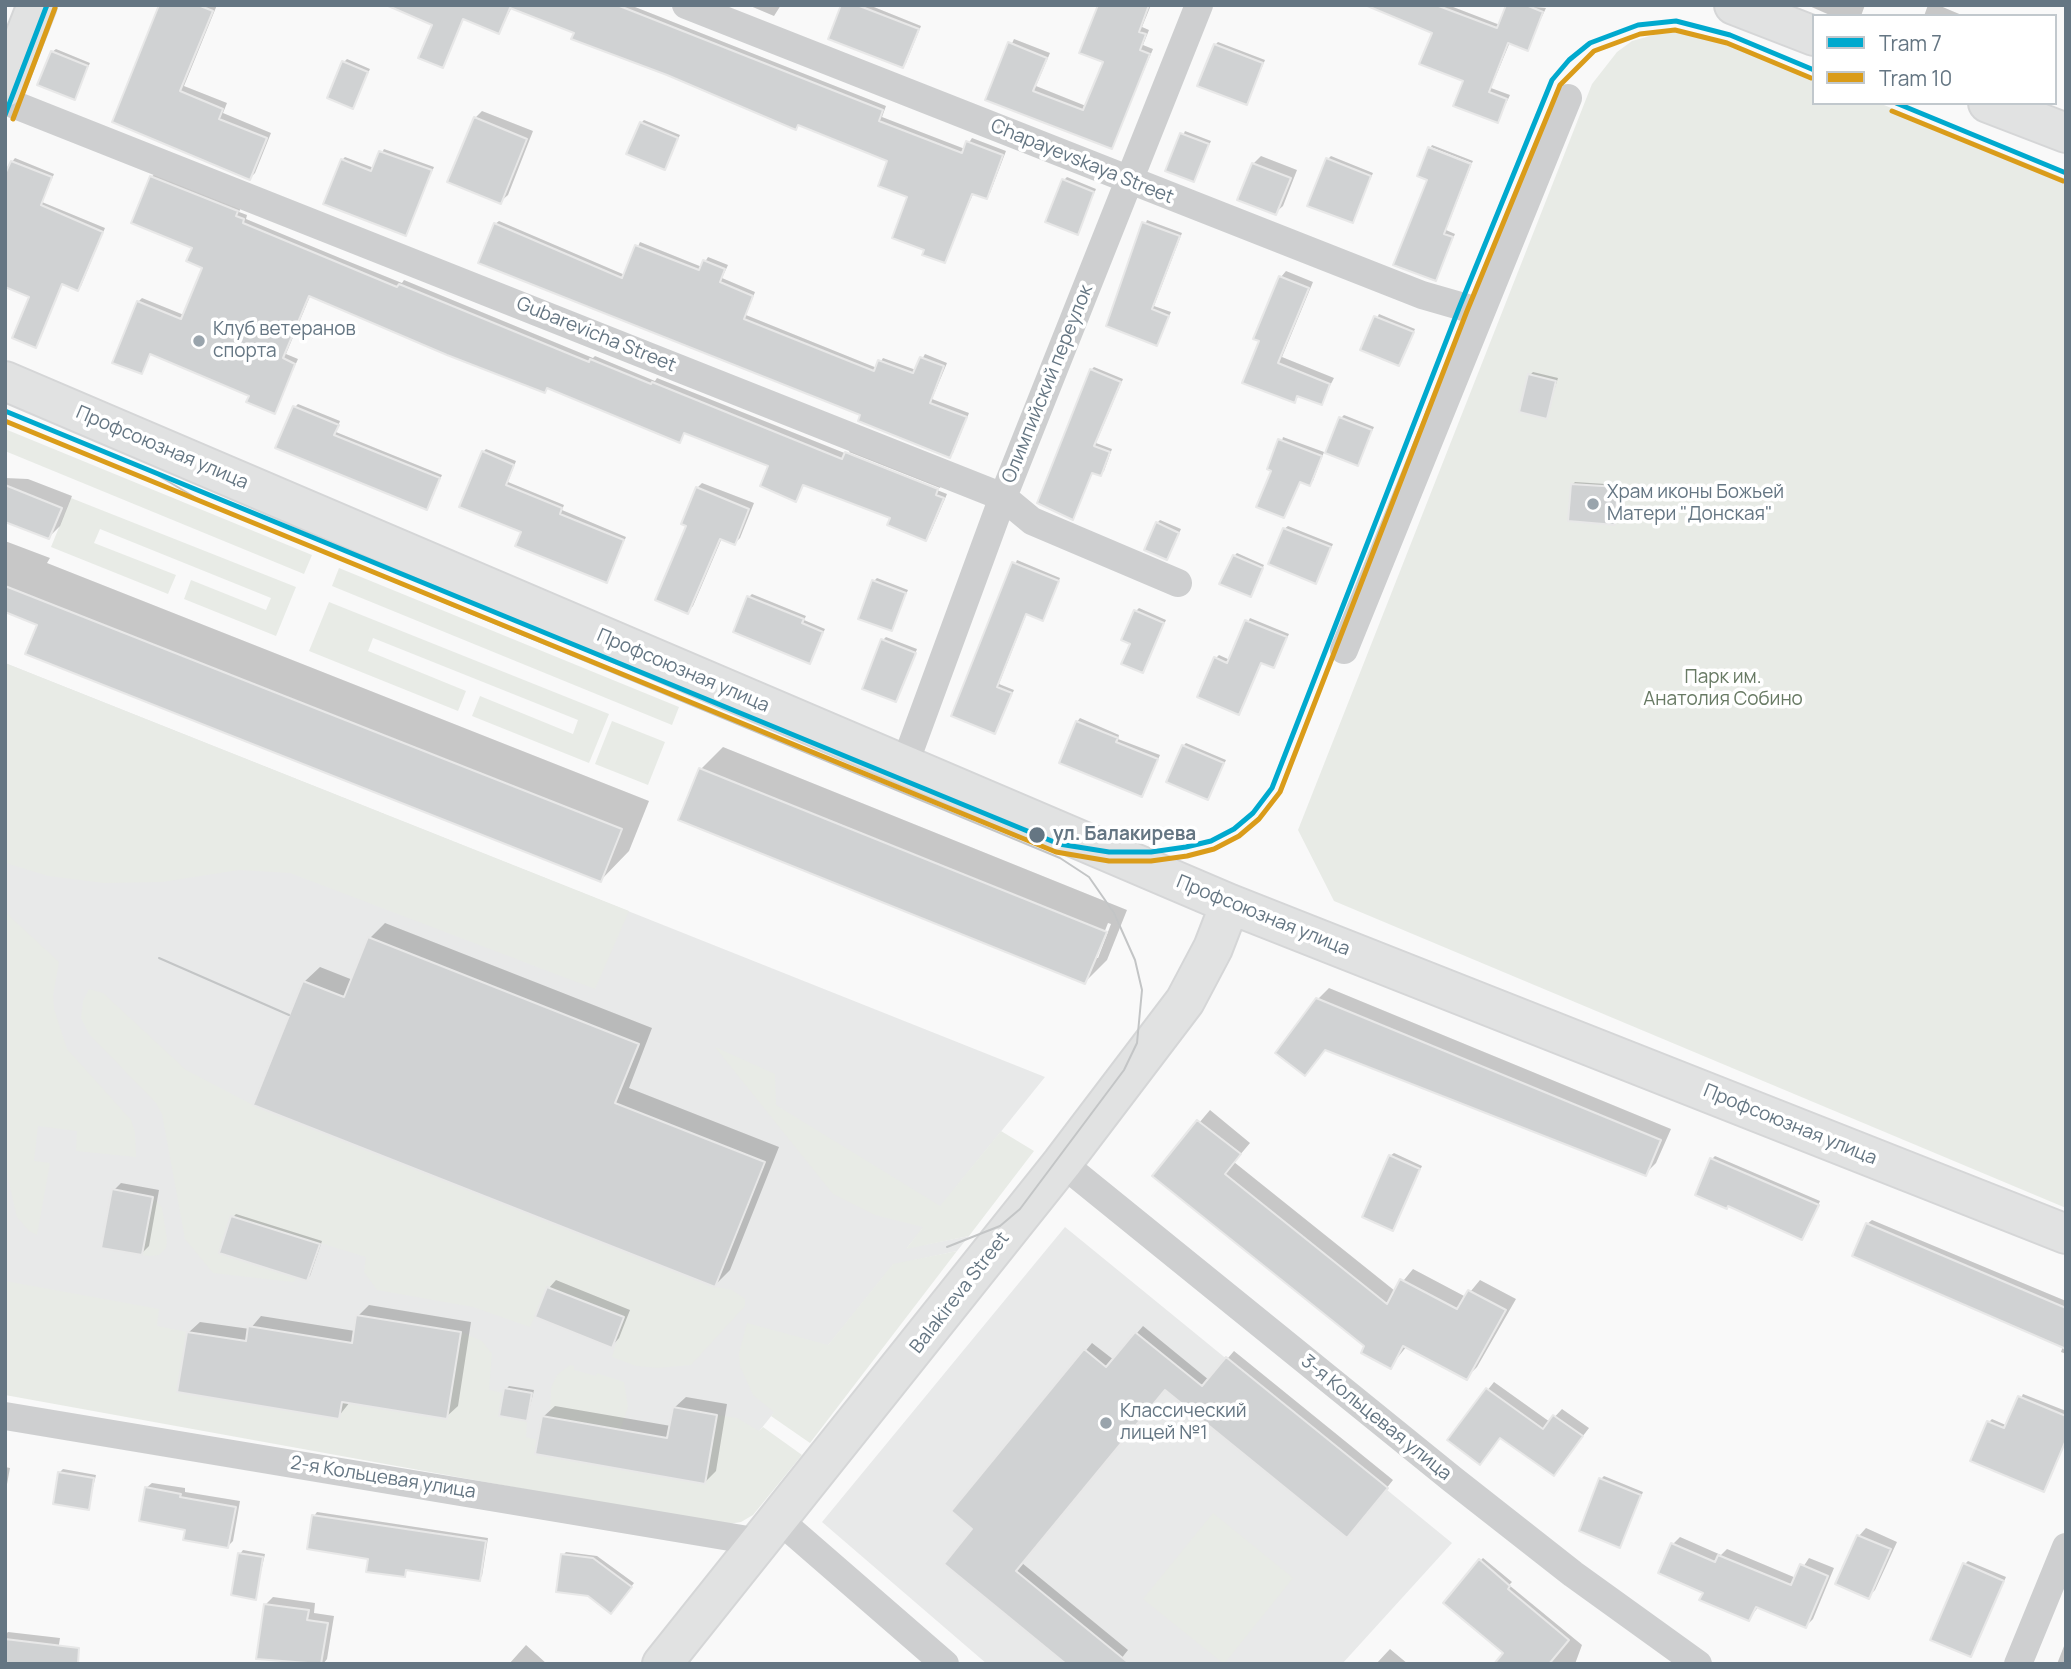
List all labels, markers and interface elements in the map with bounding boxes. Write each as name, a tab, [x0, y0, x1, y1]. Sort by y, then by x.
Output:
legend	[1812, 14, 2057, 105]
text: Tram 7	[1879, 29, 1942, 57]
text: Tram 10	[1879, 64, 1952, 92]
street label: Chapayevskaya Street	[987, 115, 1177, 209]
street label: Олимпийский переулок	[998, 282, 1098, 486]
street label: Gubarevicha Street	[513, 293, 679, 377]
place label: Клуб ветеранов спорта	[213, 319, 356, 363]
marker: Клуб ветеранов спорта	[191, 333, 207, 349]
street label: Профсоюзная улица	[72, 401, 252, 495]
place label: Храм иконы Божьей Матери "Донская"	[1607, 482, 1784, 526]
marker: Храм иконы Божьей Матери "Донская"	[1585, 496, 1601, 512]
street label: Профсоюзная улица	[593, 624, 773, 718]
park label: Парк им. Анатолия Собино	[1643, 667, 1803, 711]
place label: ул. Балакирева	[1053, 824, 1196, 846]
marker: ул. Балакирева	[1027, 825, 1047, 845]
street label: Профсоюзная улица	[1173, 871, 1353, 961]
street label: Профсоюзная улица	[1700, 1080, 1880, 1170]
street label: Balakireva Street	[906, 1228, 1014, 1358]
street label: 3-я Кольцевая улица	[1296, 1350, 1456, 1486]
place label: Классический лицей №1	[1120, 1401, 1247, 1445]
marker: Классический лицей №1	[1098, 1415, 1114, 1431]
street label: 2-я Кольцевая улица	[289, 1452, 477, 1504]

